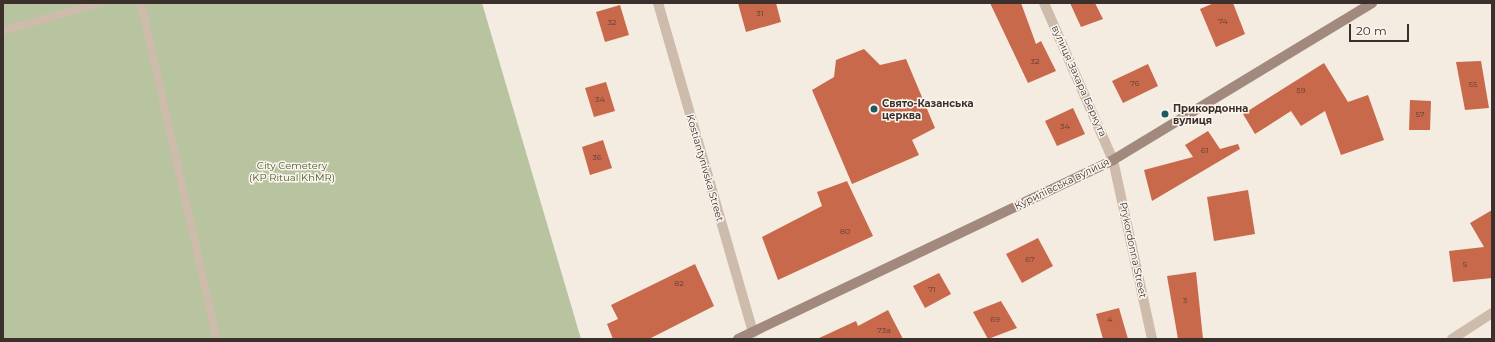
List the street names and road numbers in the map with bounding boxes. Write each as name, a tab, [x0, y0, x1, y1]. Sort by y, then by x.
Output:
street label: вулиця Захара Беркута	[1049, 24, 1109, 138]
street label: Kostiantynivska Street	[684, 113, 726, 223]
street label: Курилівська вулиця	[1013, 156, 1111, 212]
street label: Prykordonna Street	[1117, 201, 1149, 299]

